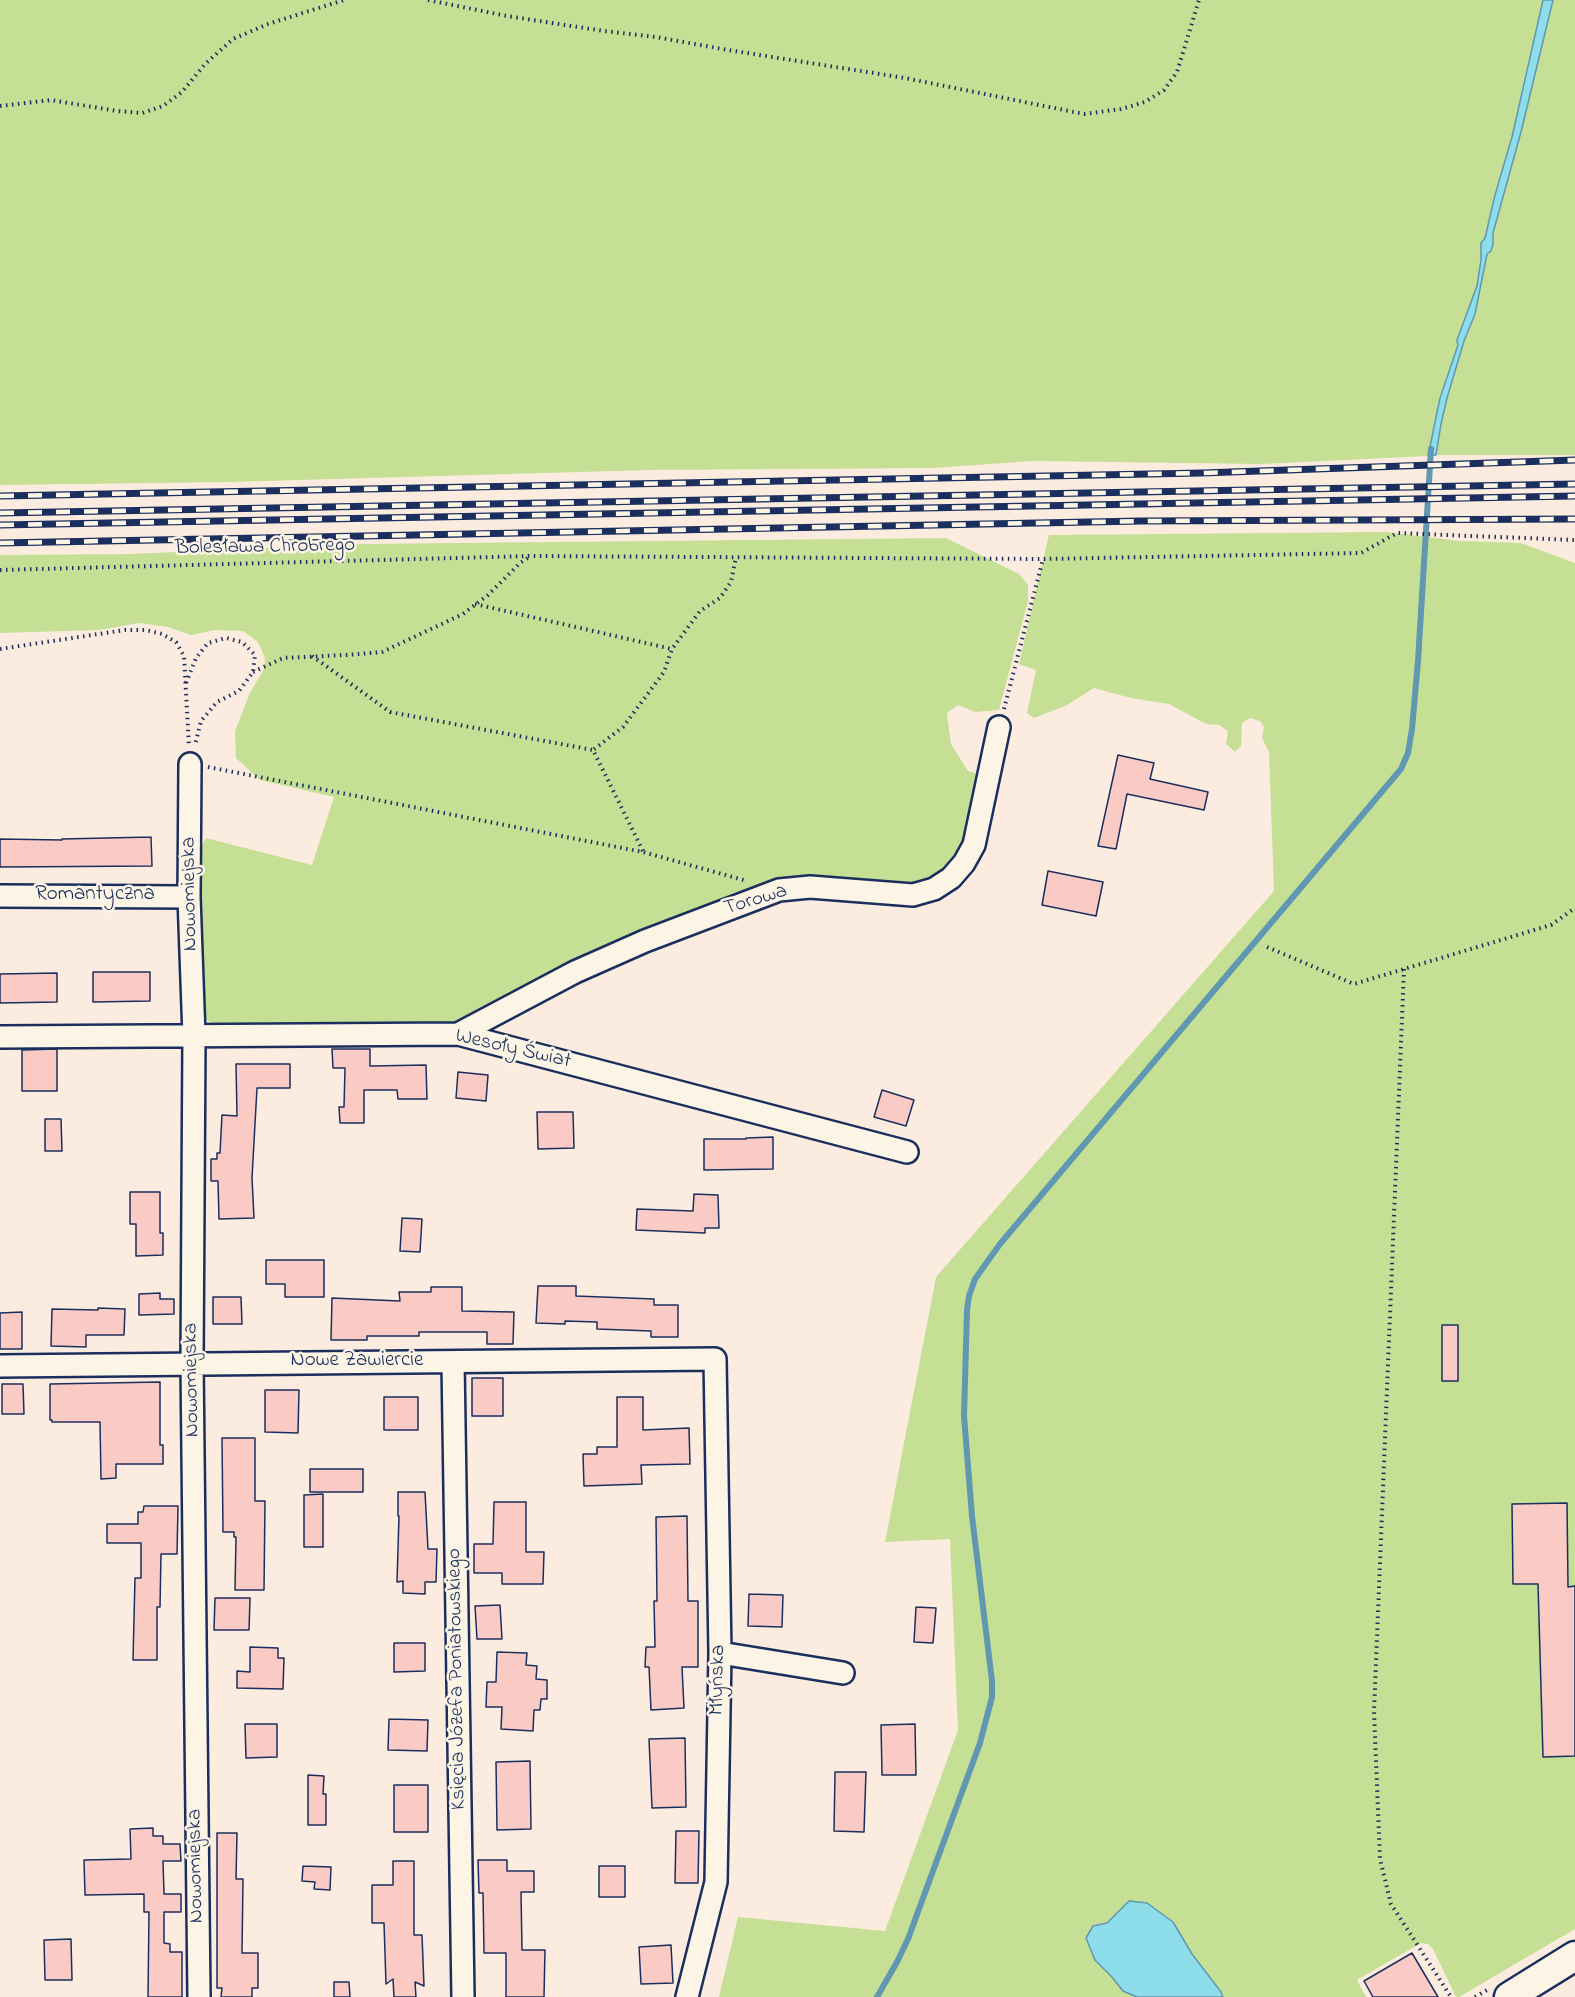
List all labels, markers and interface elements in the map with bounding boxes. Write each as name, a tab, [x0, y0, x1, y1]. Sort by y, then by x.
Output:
street label: Bolesława Chrobrego	[175, 534, 355, 562]
street label: Nowomiejska	[177, 837, 205, 951]
street label: Torowa	[721, 879, 791, 923]
street label: Romantyczna	[35, 883, 155, 909]
street label: Wesoły Świat	[453, 1024, 573, 1076]
street label: Nowomiejska	[179, 1323, 207, 1437]
street label: Nowe Zawiercie	[291, 1349, 423, 1375]
street label: Księcia Józefa Poniatowskiego	[443, 1548, 473, 1810]
street label: Młyńska	[706, 1644, 732, 1716]
street label: Nowomiejska	[183, 1809, 211, 1923]

